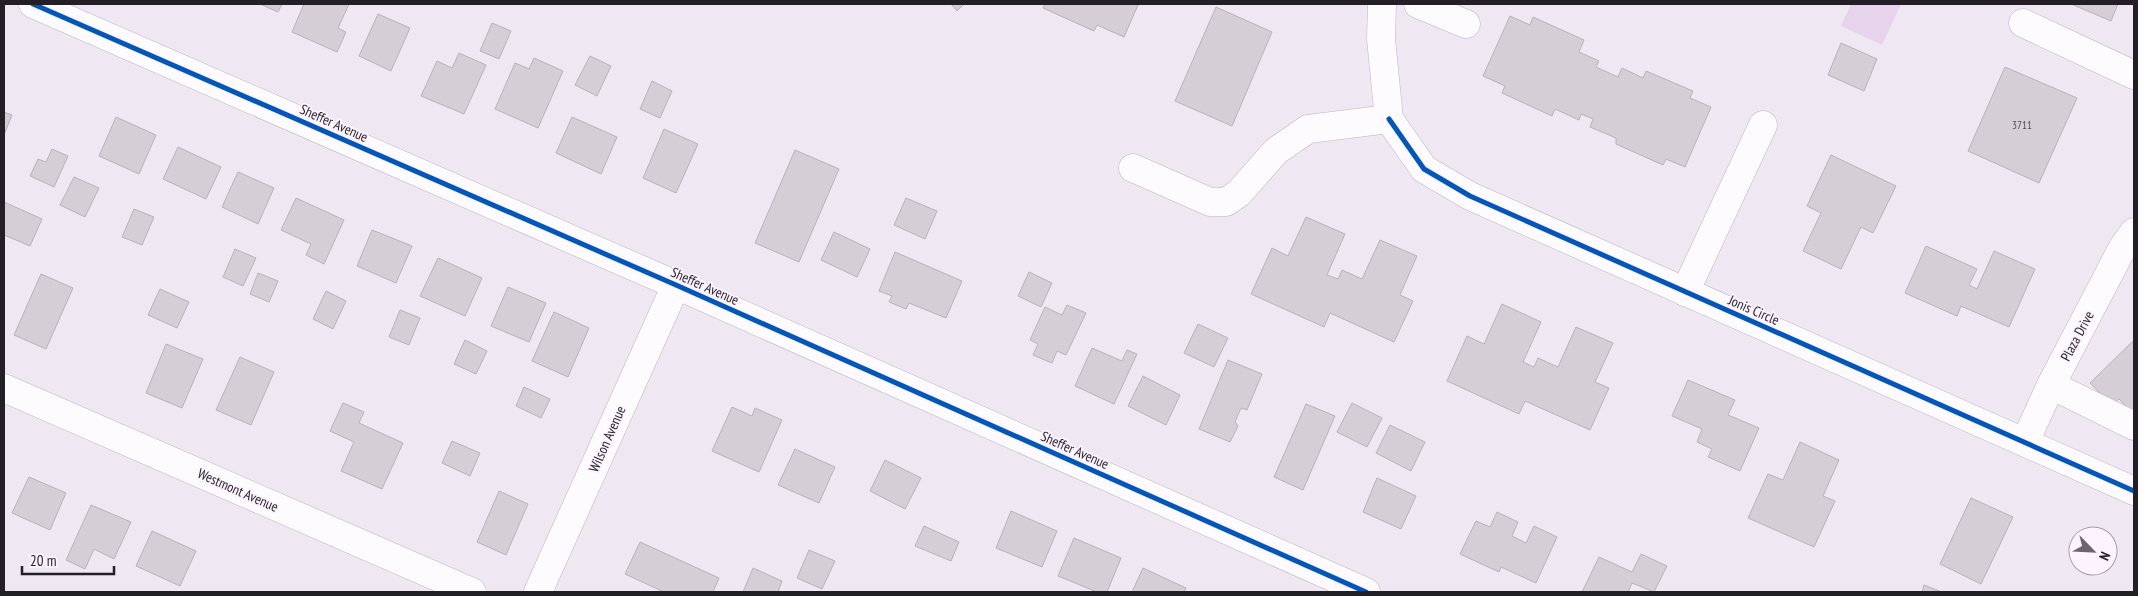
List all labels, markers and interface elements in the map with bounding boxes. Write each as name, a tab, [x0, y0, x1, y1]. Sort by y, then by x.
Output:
street label: Sheffer Avenue	[297, 100, 371, 146]
house number: 3711	[2012, 118, 2032, 132]
street label: Sheffer Avenue	[668, 263, 742, 309]
street label: Jonis Circle	[1725, 290, 1782, 329]
street label: Plaza Drive	[2056, 308, 2098, 364]
street label: Wilson Avenue	[584, 403, 630, 475]
street label: Sheffer Avenue	[1038, 427, 1112, 473]
street label: Westmont Avenue	[195, 464, 281, 516]
north arrow	[2068, 526, 2118, 576]
scale bar	[22, 544, 115, 576]
text: N	[2095, 549, 2115, 563]
text: 20 m	[30, 551, 56, 570]

